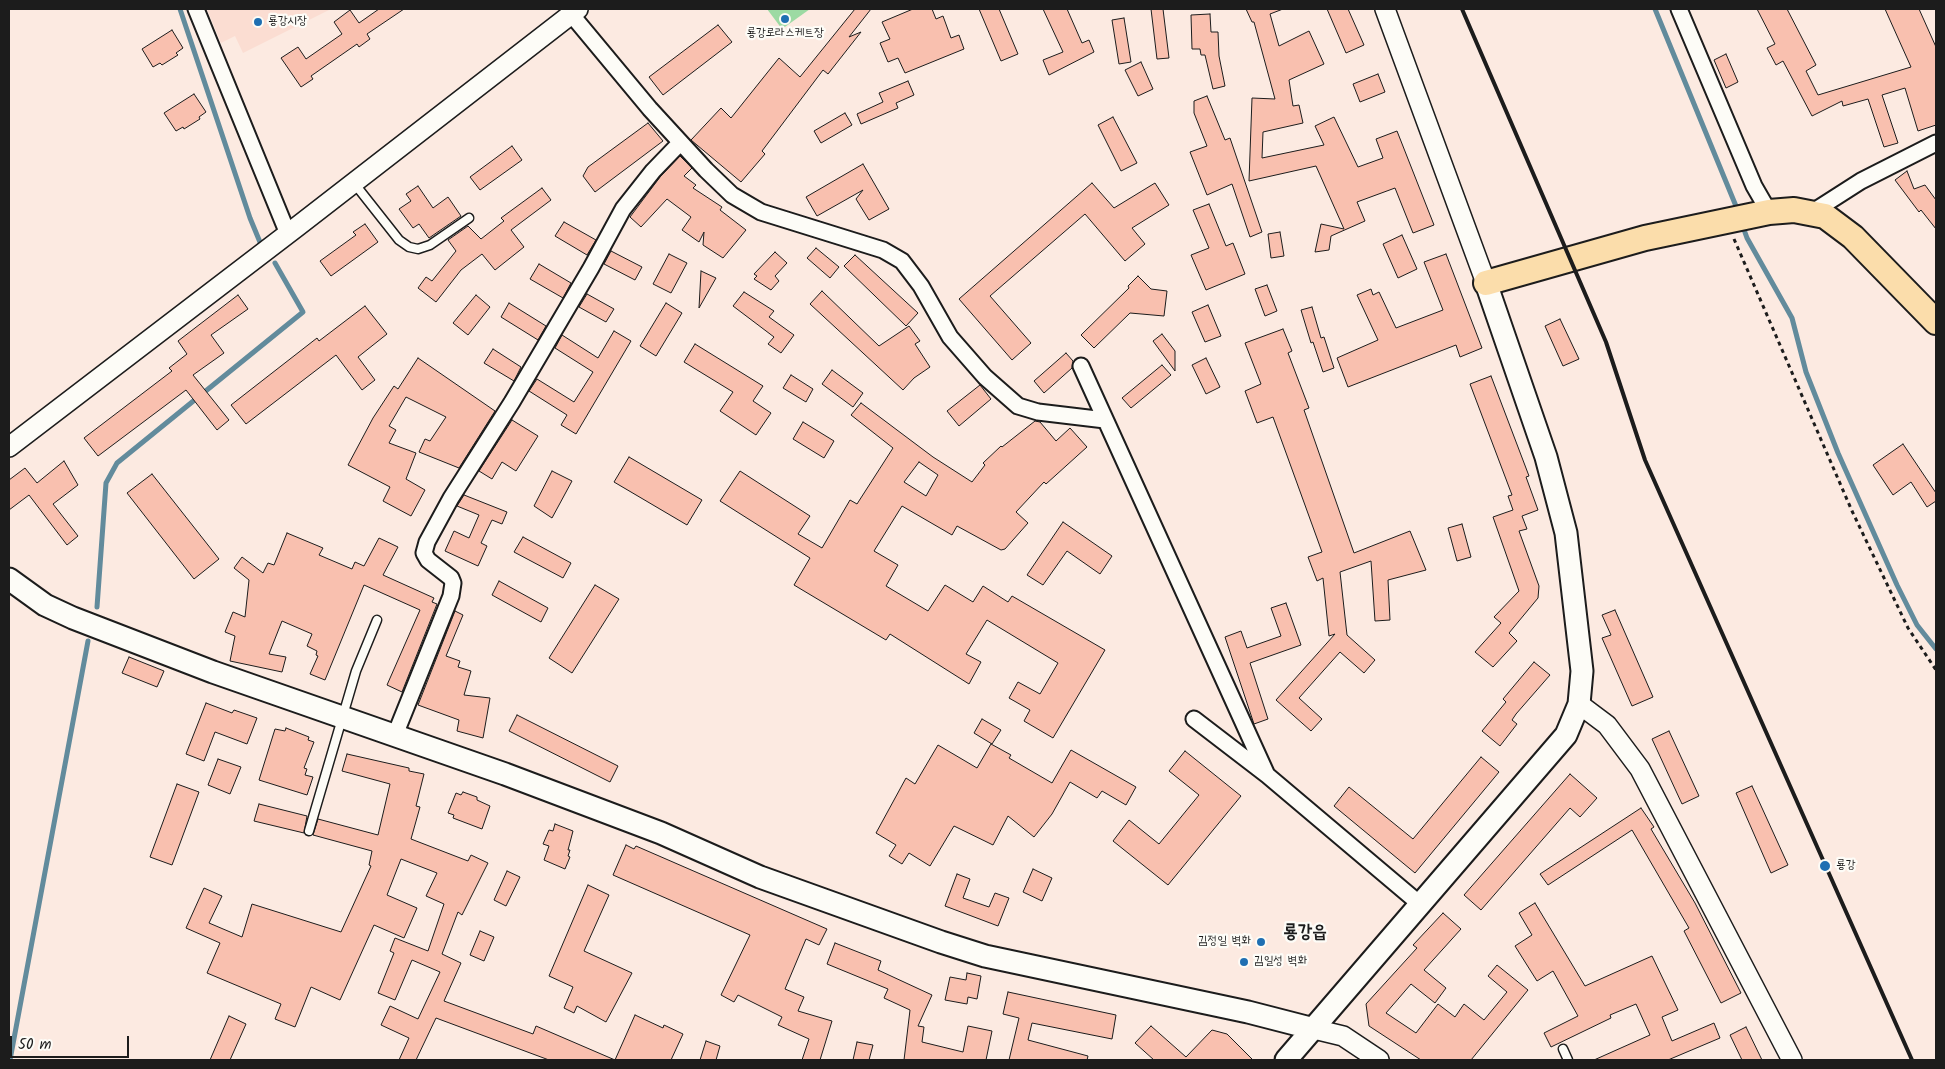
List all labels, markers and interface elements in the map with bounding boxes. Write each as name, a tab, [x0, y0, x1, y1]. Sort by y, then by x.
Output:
marker: 룡강로라스케트장	[779, 13, 791, 25]
place label: 룡강시장	[268, 15, 307, 29]
marker: 룡강시장	[252, 16, 264, 28]
place label: 룡강로라스케트장	[746, 27, 824, 41]
marker: 룡강	[1818, 859, 1832, 873]
place label: 룡강	[1836, 859, 1855, 873]
district label: 룡강읍	[1283, 923, 1327, 945]
place label: 김정일 벽화	[1198, 935, 1251, 949]
marker: 김정일 벽화	[1255, 936, 1267, 948]
place label: 김일성 벽화	[1254, 955, 1307, 969]
marker: 김일성 벽화	[1238, 956, 1250, 968]
scale bar	[12, 1026, 131, 1058]
text: 50 m	[18, 1033, 52, 1057]

